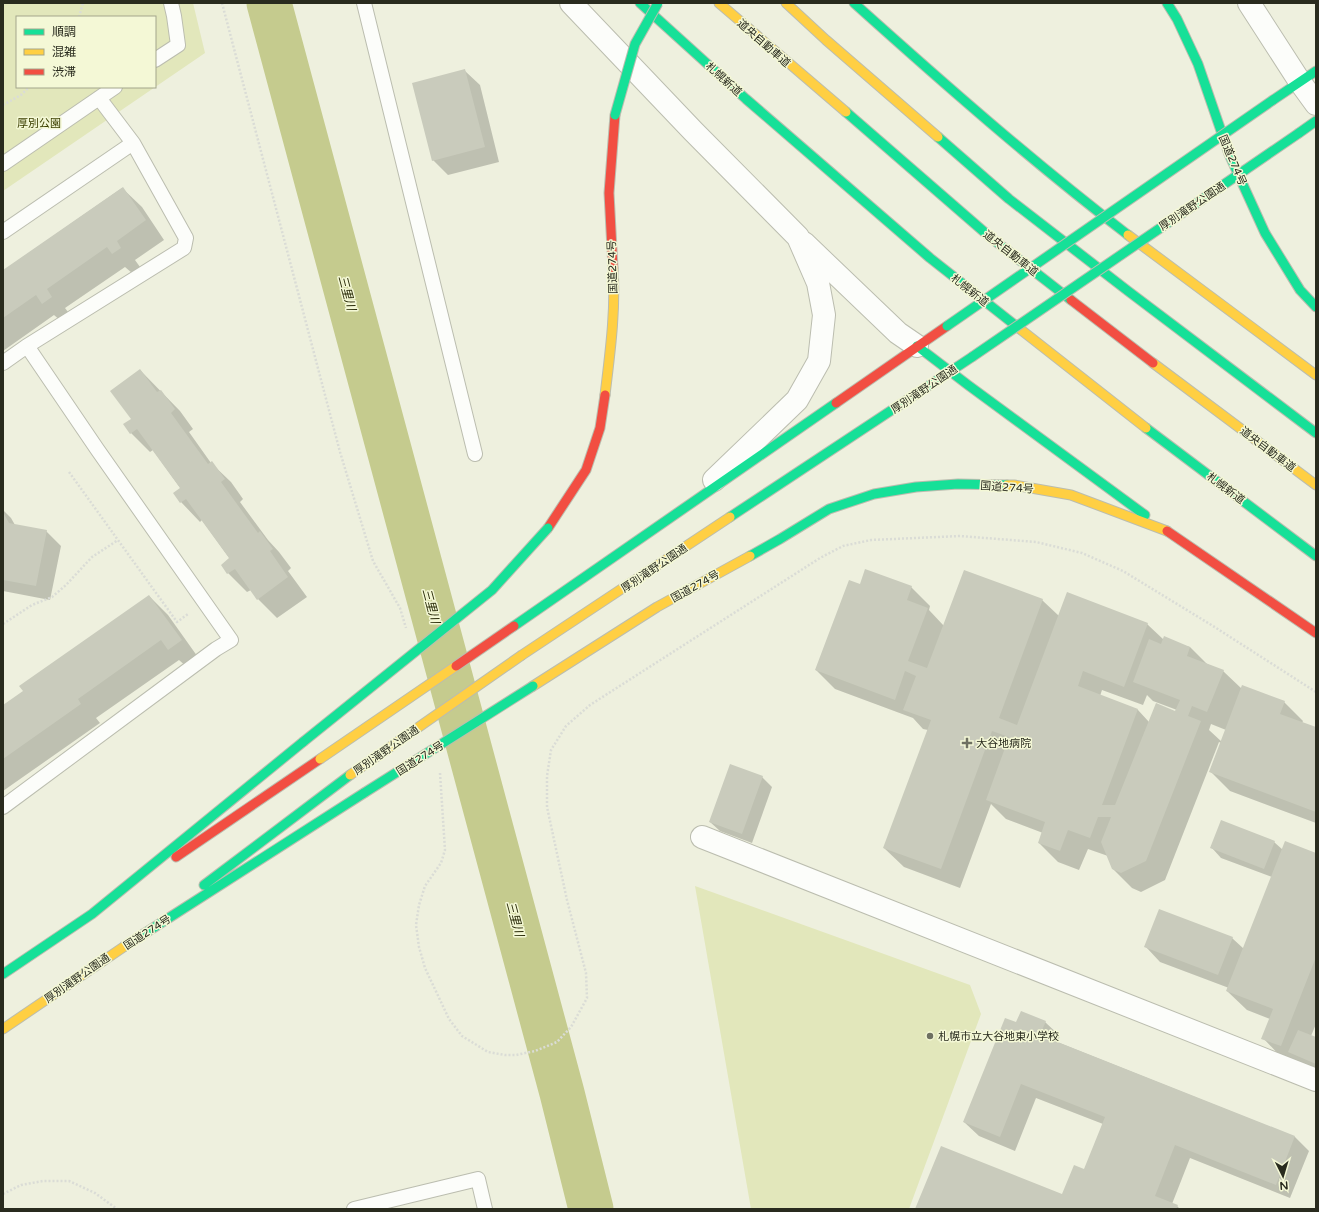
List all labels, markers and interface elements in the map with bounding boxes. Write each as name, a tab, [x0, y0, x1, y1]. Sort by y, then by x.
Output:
legend	[16, 16, 156, 88]
street label: 道央自動車道	[735, 17, 793, 70]
text: 順調	[52, 25, 76, 39]
text: 混雑	[52, 45, 76, 59]
street label: 札幌新道	[703, 60, 744, 99]
text: 渋滞	[52, 65, 76, 79]
park label: 厚別公園	[17, 117, 61, 130]
street label: 国道274号	[1216, 133, 1249, 187]
street label: 厚別滝野公園通	[1157, 179, 1228, 233]
street label: 道央自動車道	[981, 228, 1041, 279]
street label: 国道274号	[605, 240, 620, 294]
street label: 札幌新道	[948, 272, 991, 309]
water label: 三里川	[336, 274, 359, 314]
street label: 厚別滝野公園通	[889, 362, 960, 416]
street label: 道央自動車道	[1237, 424, 1298, 474]
street label: 札幌新道	[1204, 470, 1247, 507]
street label: 国道274号	[980, 479, 1034, 496]
street label: 厚別滝野公園通	[619, 541, 690, 595]
street label: 国道274号	[669, 568, 722, 605]
water label: 三里川	[420, 587, 443, 627]
street label: 厚別滝野公園通	[351, 723, 422, 778]
marker: 大谷地病院	[961, 737, 973, 749]
place label: 大谷地病院	[976, 737, 1031, 750]
street label: 国道274号	[394, 739, 446, 778]
water label: 三里川	[504, 900, 527, 940]
street label: 国道274号	[121, 912, 173, 953]
street label: 厚別滝野公園通	[42, 951, 113, 1006]
place label: 札幌市立大谷地東小学校	[938, 1030, 1059, 1043]
marker: 札幌市立大谷地東小学校	[925, 1031, 935, 1041]
north arrow	[1263, 1156, 1303, 1196]
text: N	[1279, 1179, 1289, 1192]

